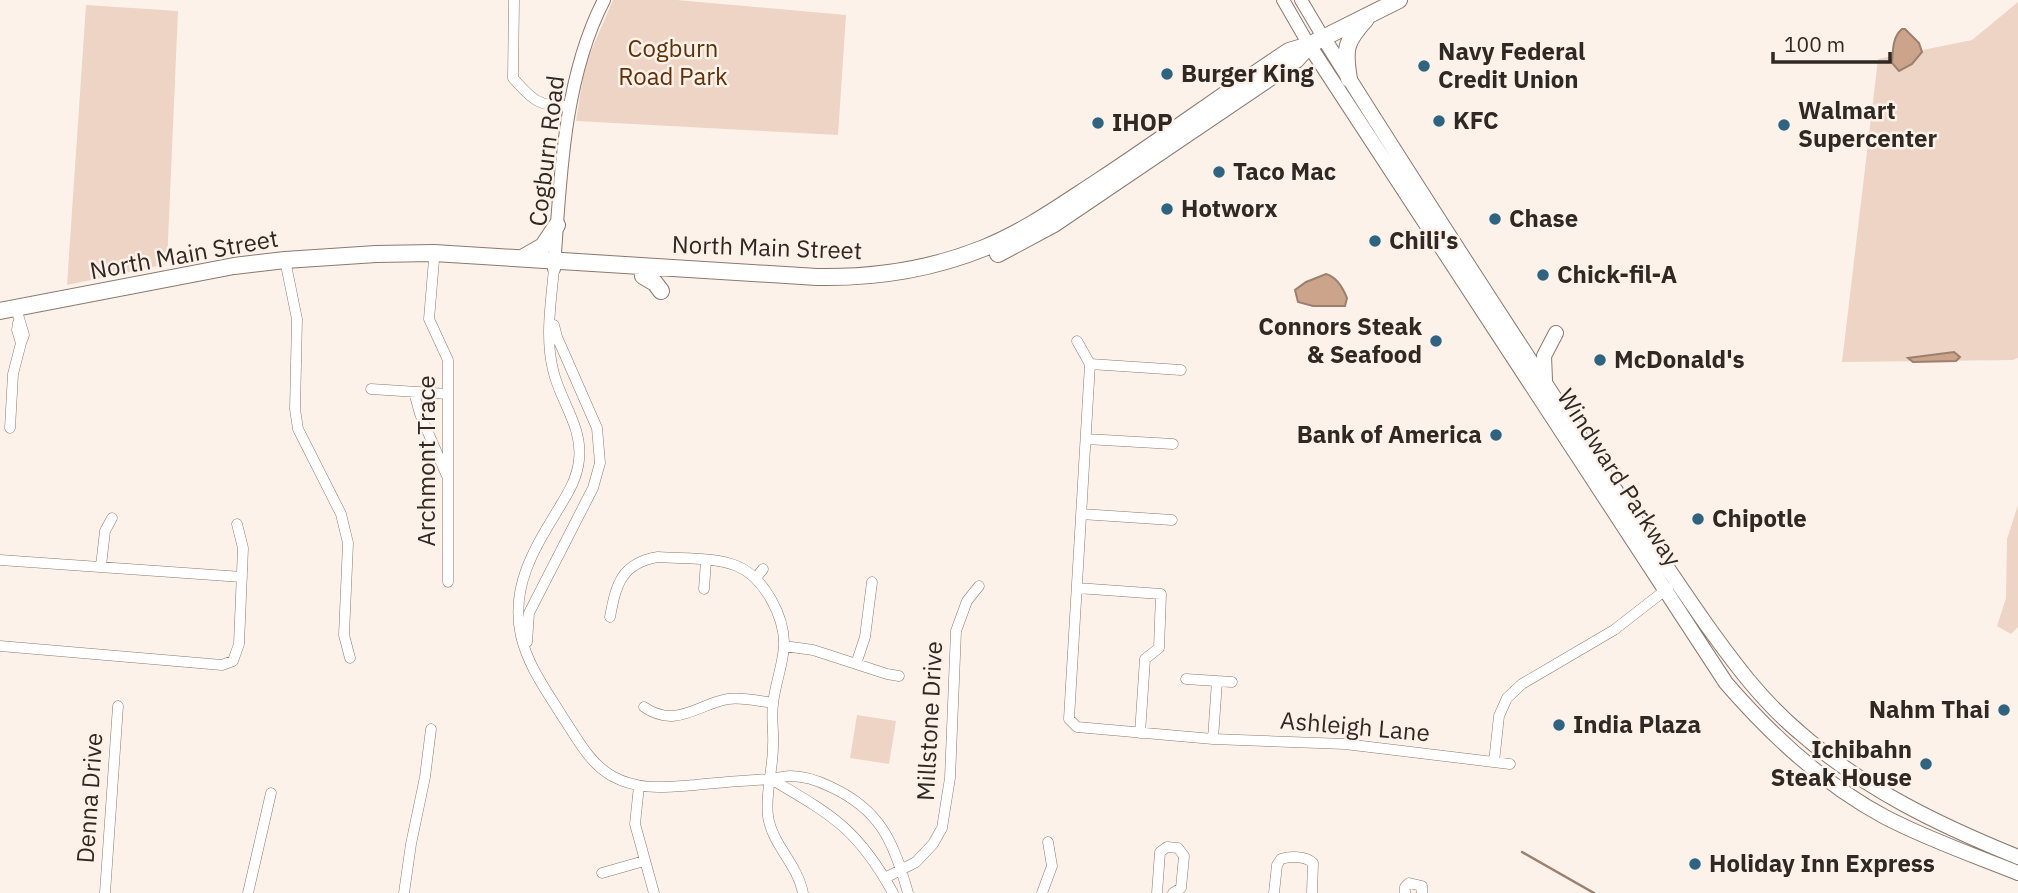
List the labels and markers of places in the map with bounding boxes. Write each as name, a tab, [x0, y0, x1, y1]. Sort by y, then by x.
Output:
place label: Navy Federal Credit Union	[1438, 35, 1585, 95]
place label: Burger King	[1181, 57, 1314, 89]
marker: Navy Federal Credit Union	[1416, 58, 1432, 74]
marker: Burger King	[1159, 66, 1175, 82]
place label: Walmart Supercenter	[1798, 94, 1938, 154]
place label: KFC	[1453, 104, 1499, 136]
place label: IHOP	[1112, 106, 1173, 138]
marker: KFC	[1431, 113, 1447, 129]
marker: IHOP	[1090, 115, 1106, 131]
marker: Walmart Supercenter	[1776, 117, 1792, 133]
place label: Taco Mac	[1233, 155, 1336, 187]
marker: Taco Mac	[1211, 164, 1227, 180]
place label: Hotworx	[1181, 192, 1278, 224]
marker: Hotworx	[1159, 201, 1175, 217]
place label: Chase	[1509, 202, 1578, 234]
marker: Chase	[1487, 211, 1503, 227]
place label: Chili's	[1389, 224, 1458, 256]
marker: Chili's	[1367, 233, 1383, 249]
place label: Chick-fil-A	[1557, 258, 1677, 290]
marker: Chick-fil-A	[1535, 267, 1551, 283]
place label: Connors Steak & Seafood	[1258, 310, 1422, 370]
marker: Connors Steak & Seafood	[1428, 333, 1444, 349]
place label: McDonald's	[1614, 343, 1745, 375]
marker: McDonald's	[1592, 352, 1608, 368]
place label: Bank of America	[1297, 418, 1482, 450]
marker: Bank of America	[1488, 427, 1504, 443]
place label: Chipotle	[1712, 502, 1807, 534]
marker: Chipotle	[1690, 511, 1706, 527]
place label: Nahm Thai	[1869, 693, 1990, 725]
marker: Nahm Thai	[1996, 702, 2012, 718]
place label: India Plaza	[1573, 708, 1701, 740]
marker: India Plaza	[1551, 717, 1567, 733]
place label: Ichibahn Steak House	[1771, 733, 1912, 793]
marker: Ichibahn Steak House	[1918, 756, 1934, 772]
place label: Holiday Inn Express	[1709, 847, 1935, 879]
marker: Holiday Inn Express	[1687, 856, 1703, 872]

